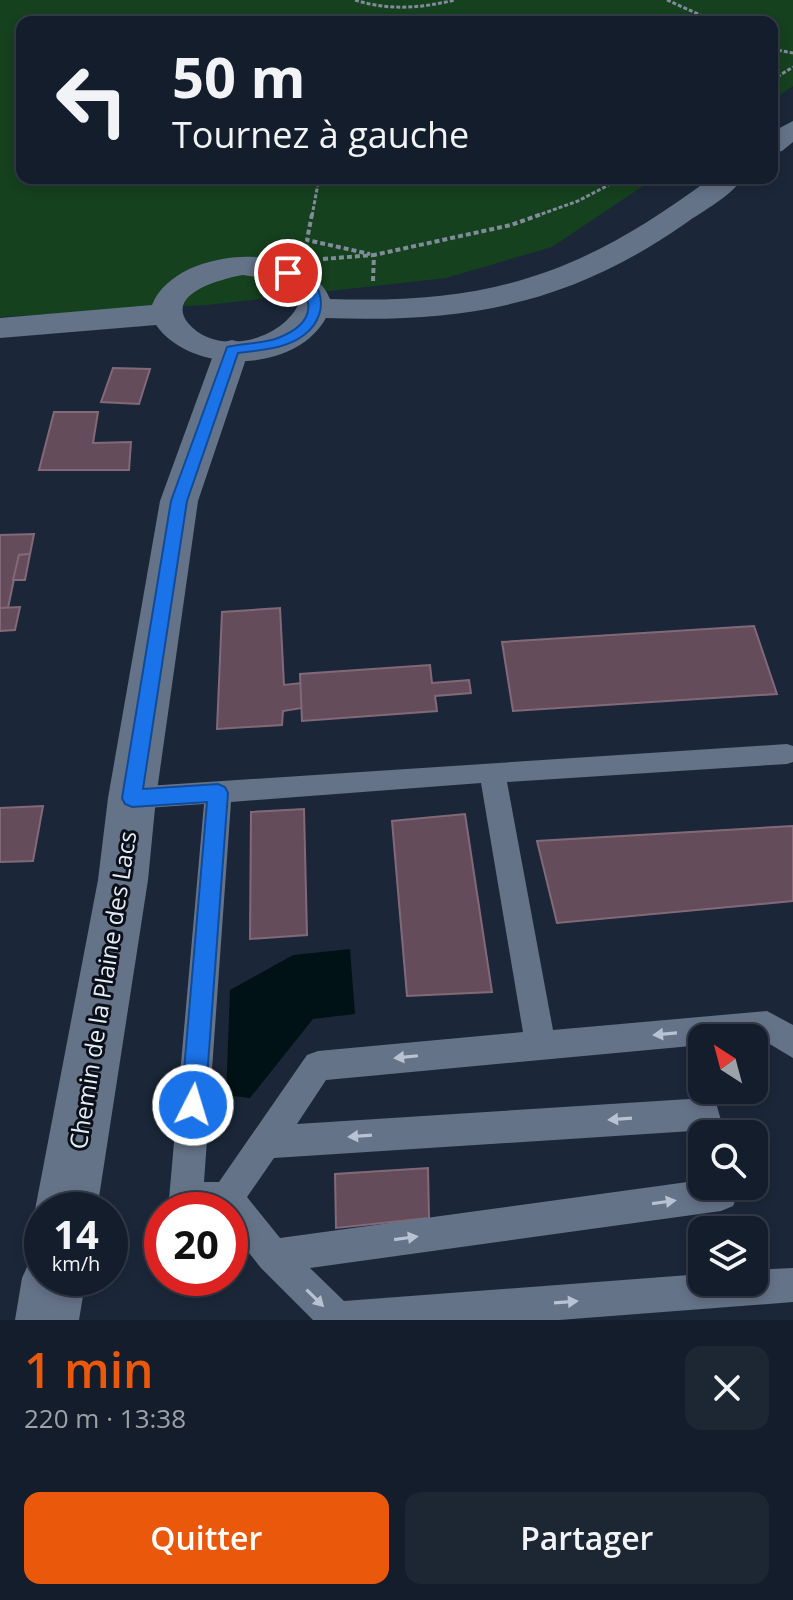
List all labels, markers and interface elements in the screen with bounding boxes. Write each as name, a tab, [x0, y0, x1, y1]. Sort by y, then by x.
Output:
text: 50 m	[172, 38, 306, 114]
icon: left	[40, 48, 144, 152]
text: Tournez à gauche	[172, 110, 469, 159]
pin	[254, 239, 322, 307]
icon: arrive	[266, 251, 310, 295]
street label: Chemin de la Plaine des Lacs	[61, 829, 143, 1151]
north arrow	[688, 1024, 768, 1104]
map controls	[688, 1024, 768, 1296]
one-way arrow	[652, 1027, 677, 1040]
one-way arrow	[393, 1051, 418, 1064]
position arrow	[151, 1063, 235, 1147]
one-way arrow	[607, 1113, 632, 1126]
button: search	[688, 1120, 768, 1200]
one-way arrow	[347, 1130, 372, 1143]
speed limit sign: 20	[144, 1192, 248, 1296]
one-way arrow	[651, 1195, 676, 1208]
text: 14	[53, 1206, 99, 1261]
button: layers	[688, 1216, 768, 1296]
one-way arrow	[394, 1231, 419, 1244]
text: km/h	[52, 1250, 100, 1277]
one-way arrow	[306, 1288, 324, 1307]
one-way arrow	[554, 1295, 579, 1308]
text: 1 min	[24, 1337, 154, 1402]
button: close	[685, 1346, 769, 1430]
text: 220 m · 13:38	[24, 1400, 186, 1436]
button: Quitter	[24, 1492, 389, 1584]
button: Partager	[405, 1492, 769, 1584]

